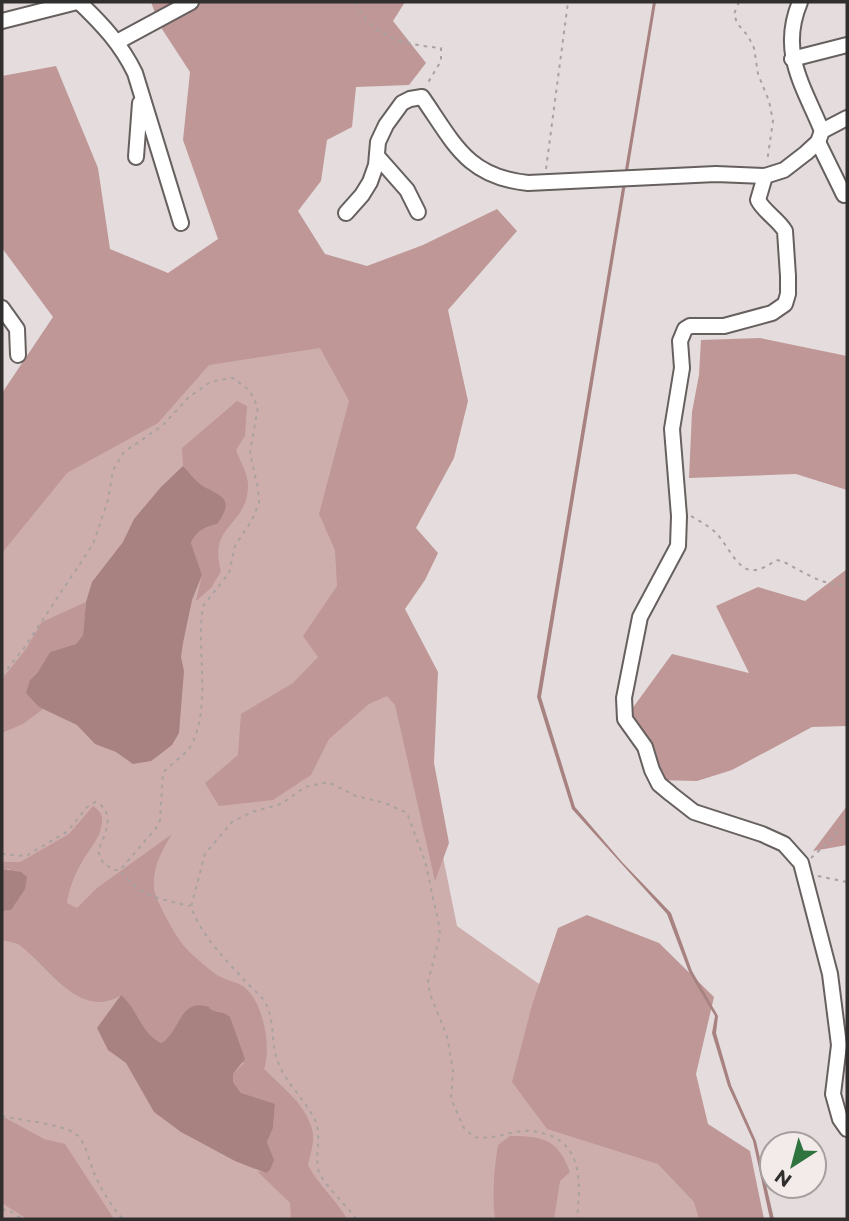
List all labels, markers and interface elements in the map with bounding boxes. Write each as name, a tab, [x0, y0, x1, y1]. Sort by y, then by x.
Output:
north arrow	[758, 1130, 828, 1200]
text: N	[770, 1165, 796, 1192]

